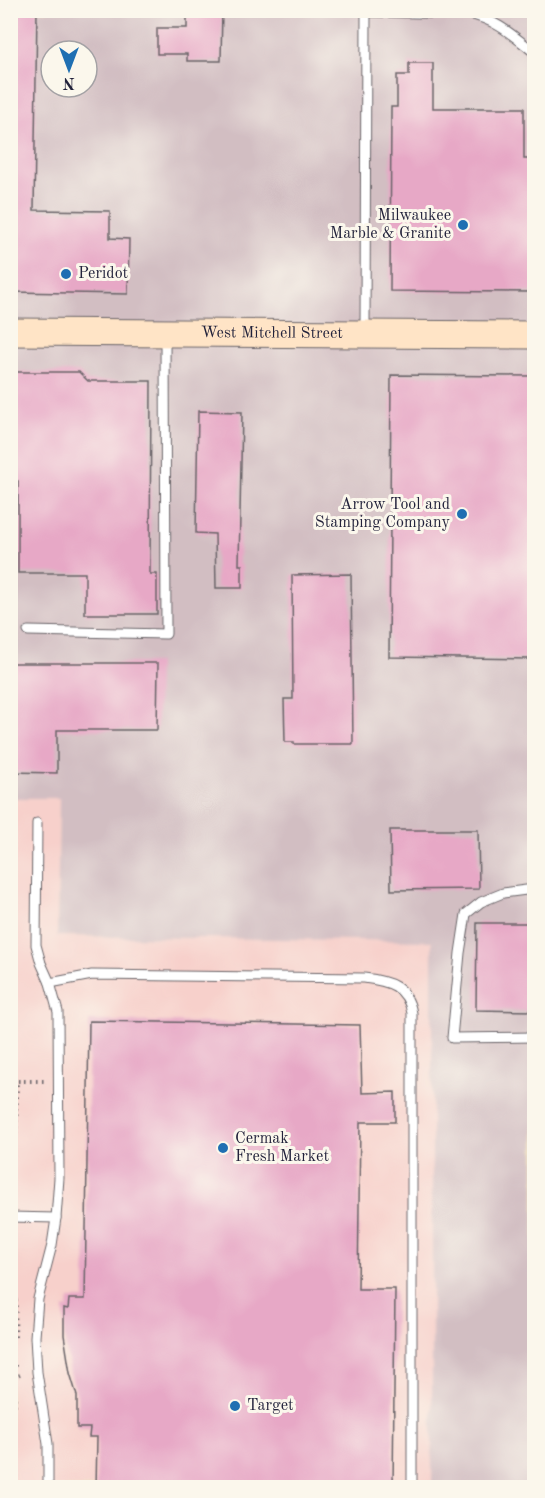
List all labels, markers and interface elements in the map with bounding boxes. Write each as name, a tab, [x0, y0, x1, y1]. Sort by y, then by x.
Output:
north arrow	[39, 39, 99, 99]
text: N	[62, 74, 75, 90]
place label: Milwaukee Marble & Granite	[330, 208, 451, 242]
marker: Milwaukee Marble & Granite	[456, 218, 470, 232]
place label: Peridot	[78, 266, 129, 282]
marker: Peridot	[59, 267, 73, 281]
street label: West Mitchell Street	[201, 325, 343, 342]
place label: Arrow Tool and Stamping Company	[315, 497, 451, 531]
marker: Arrow Tool and Stamping Company	[455, 507, 469, 521]
place label: Cermak Fresh Market	[235, 1131, 329, 1165]
marker: Cermak Fresh Market	[216, 1141, 230, 1155]
place label: Target	[247, 1398, 294, 1414]
marker: Target	[228, 1399, 242, 1413]

